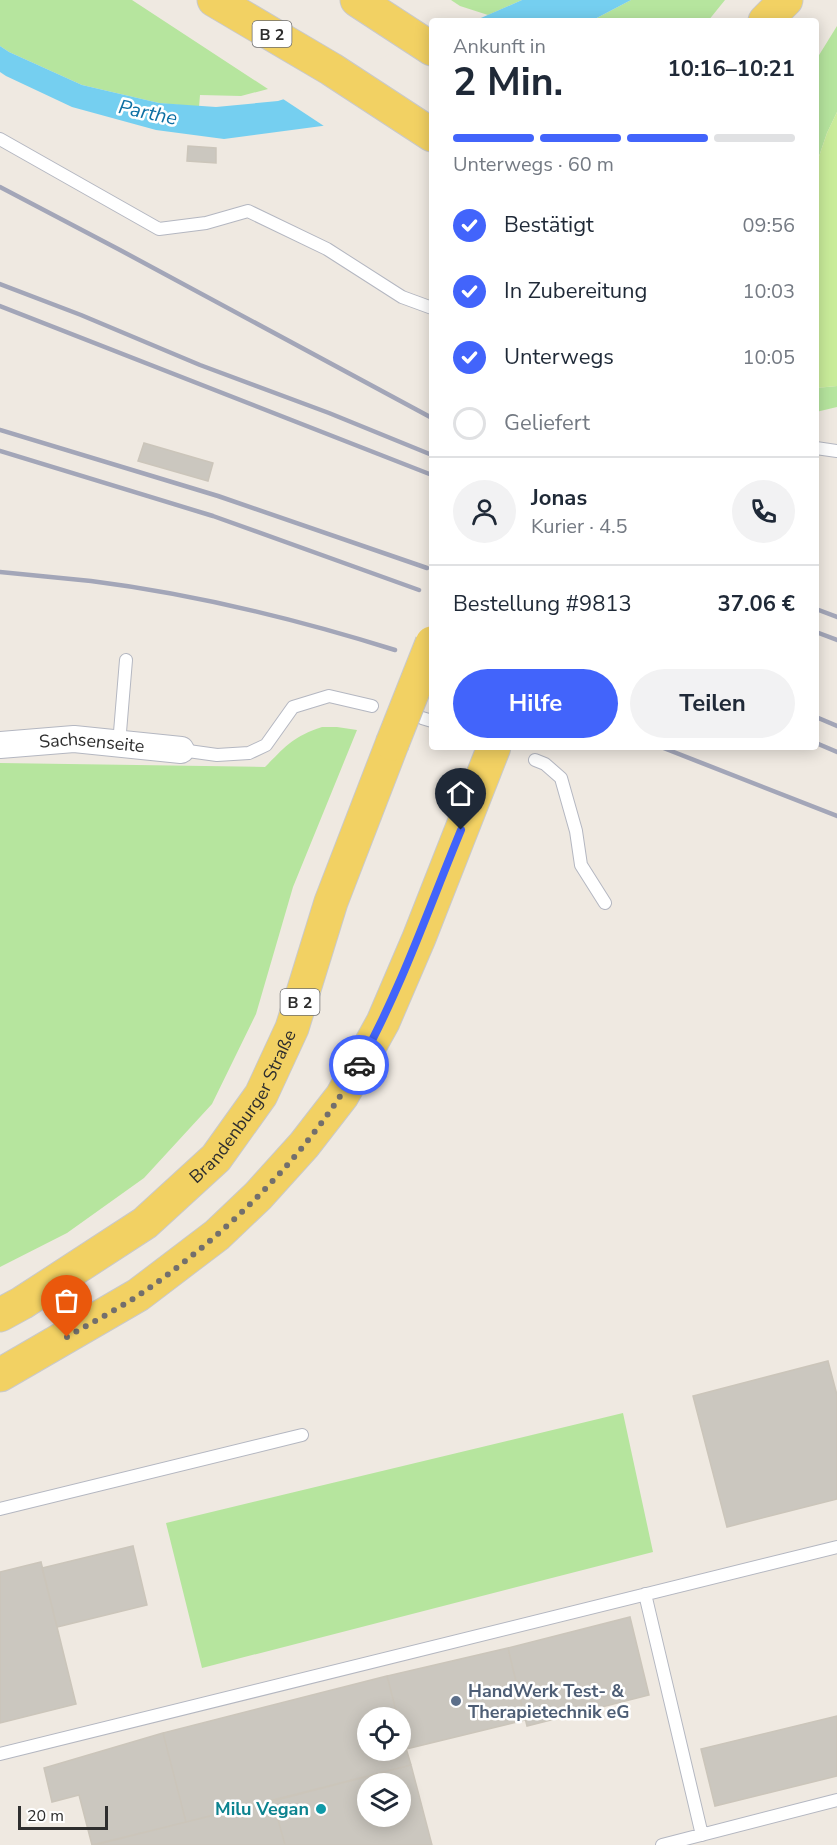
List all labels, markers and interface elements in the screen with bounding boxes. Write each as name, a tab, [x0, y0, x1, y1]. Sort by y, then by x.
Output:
road number: B 2	[252, 21, 292, 47]
text: Ankunft in	[453, 33, 546, 60]
text: 10:16–10:21	[667, 54, 795, 84]
text: 2 Min.	[453, 56, 563, 109]
water label: Parthe	[116, 93, 180, 132]
text: Unterwegs · 60 m	[453, 151, 614, 178]
icon: check	[453, 209, 486, 242]
text: Bestätigt	[504, 210, 594, 240]
text: 09:56	[742, 212, 795, 239]
icon: check	[453, 275, 486, 308]
text: In Zubereitung	[504, 276, 647, 306]
text: 10:03	[742, 278, 795, 305]
icon: check	[453, 341, 486, 374]
text: Unterwegs	[504, 342, 614, 372]
text: 10:05	[742, 344, 795, 371]
text: Geliefert	[504, 408, 590, 438]
button: person	[453, 480, 516, 543]
button: phone	[732, 480, 795, 543]
text: Jonas	[531, 483, 587, 513]
text: Kurier · 4.5	[531, 513, 628, 540]
text: Bestellung #9813	[453, 589, 632, 619]
text: 37.06 €	[718, 589, 795, 619]
button: Hilfe	[453, 669, 618, 738]
button: Teilen	[630, 669, 795, 738]
street label: Sachsenseite	[38, 727, 146, 758]
pin	[435, 768, 486, 830]
icon: home	[444, 777, 477, 810]
road number: B 2	[280, 989, 320, 1015]
street label: Brandenburger Straße	[184, 1026, 302, 1189]
courier	[329, 1035, 389, 1095]
icon: car	[343, 1049, 376, 1082]
pin	[41, 1275, 92, 1337]
icon: bag	[50, 1284, 83, 1317]
place label: HandWerk Test- & Therapietechnik eG	[468, 1679, 630, 1724]
marker: HandWerk Test- & Therapietechnik eG	[449, 1694, 463, 1708]
map controls	[357, 1707, 411, 1827]
button: locate	[357, 1707, 411, 1761]
button: layers	[357, 1773, 411, 1827]
place label: Milu Vegan	[215, 1797, 309, 1821]
marker: Milu Vegan	[314, 1802, 328, 1816]
scale bar	[18, 1803, 108, 1830]
text: 20 m	[27, 1805, 64, 1827]

